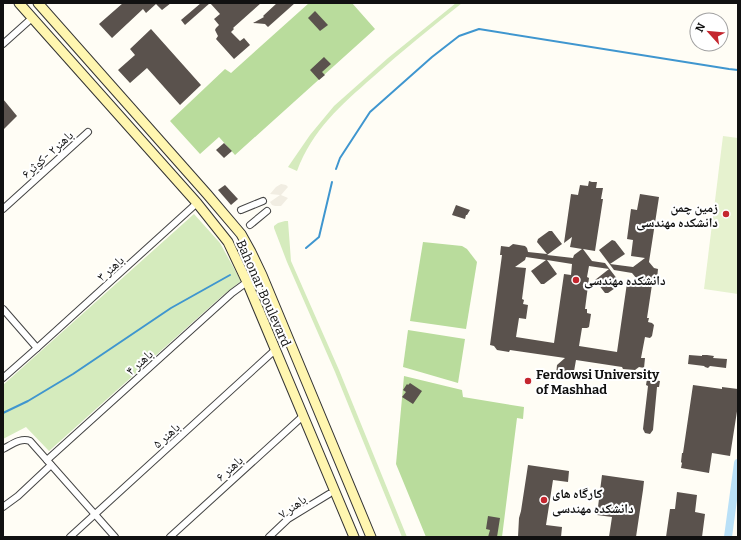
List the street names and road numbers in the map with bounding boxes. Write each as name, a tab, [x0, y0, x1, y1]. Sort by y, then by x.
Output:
street label: باهنر۲ -کوثر۶	[19, 127, 77, 182]
street label: Bahonar Boulevard	[233, 237, 294, 349]
street label: باهنر ۳	[94, 252, 128, 285]
street label: باهنر ۴	[123, 346, 157, 379]
street label: باهنر ۵	[150, 419, 184, 452]
street label: باهنر ۶	[213, 452, 247, 485]
street label: باهنر ۷	[275, 491, 310, 522]

